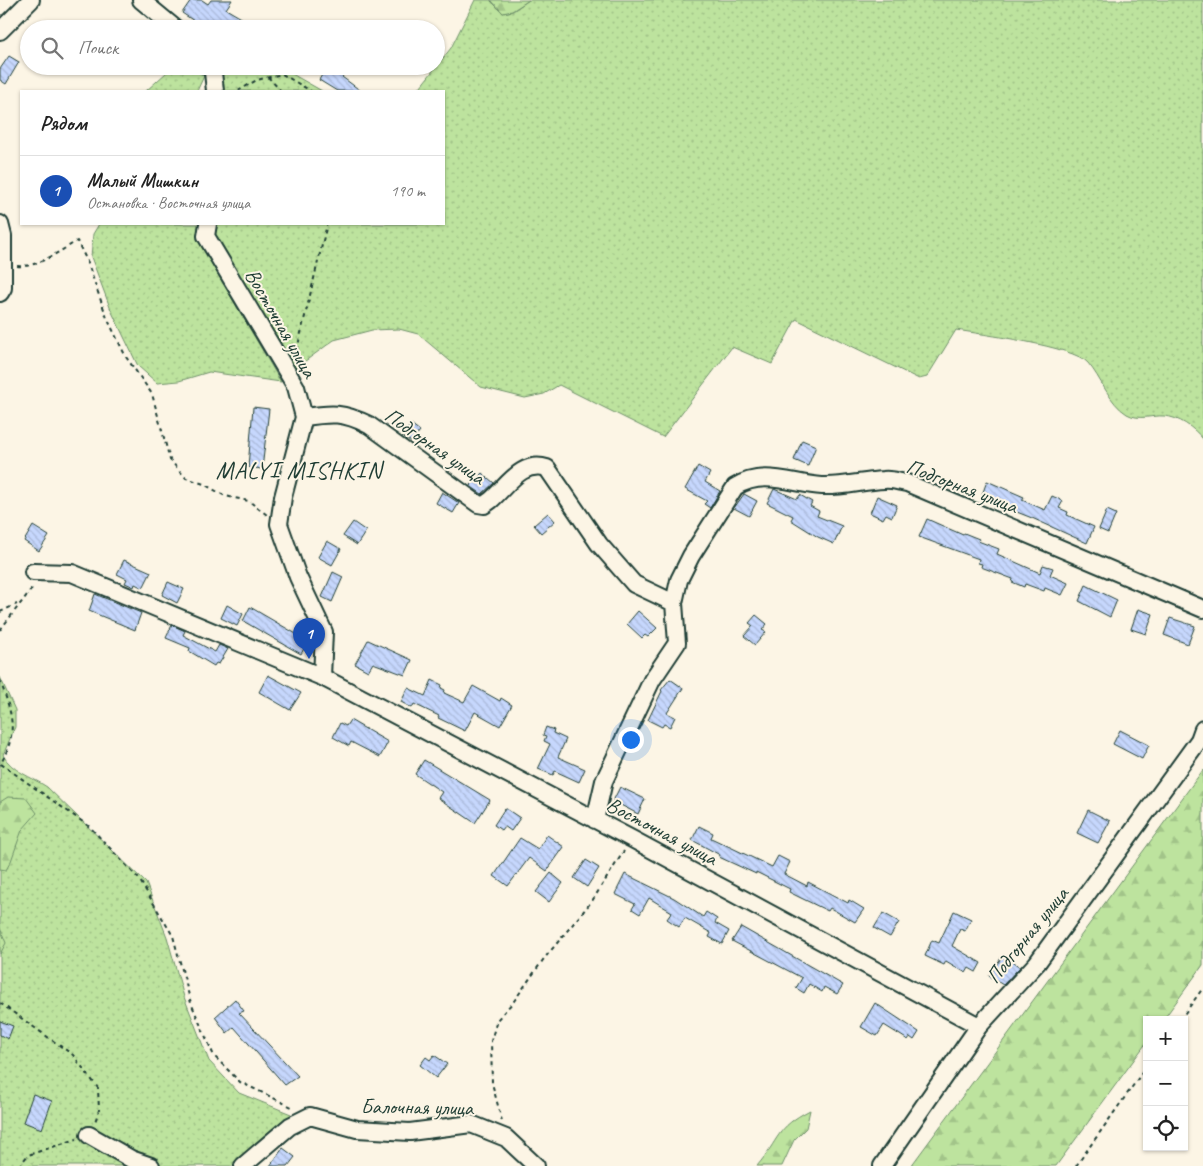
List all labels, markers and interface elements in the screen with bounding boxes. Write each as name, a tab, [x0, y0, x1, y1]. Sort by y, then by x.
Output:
search box	[20, 20, 445, 75]
icon: search	[38, 34, 66, 62]
text: Поиск	[78, 36, 118, 60]
text: Рядом	[40, 110, 87, 136]
text: Малый Мишкин	[87, 169, 198, 193]
text: 1	[52, 181, 60, 201]
text: 190 m	[391, 181, 425, 201]
text: Остановка · Восточная улица	[87, 193, 250, 213]
street label: Восточная улица	[239, 264, 324, 384]
street label: Подгорная улица	[380, 402, 492, 491]
street label: Подгорная улица	[903, 453, 1023, 520]
district label: MALYI MISHKIN	[216, 455, 385, 485]
pin: 1	[293, 618, 325, 659]
your location	[618, 727, 644, 753]
street label: Восточная улица	[602, 791, 723, 872]
street label: Подгорная улица	[980, 880, 1075, 989]
map controls	[1143, 1016, 1188, 1151]
button: +	[1143, 1016, 1188, 1061]
button: −	[1143, 1061, 1188, 1106]
street label: Балочная улица	[361, 1093, 475, 1121]
button: locate	[1143, 1106, 1188, 1151]

